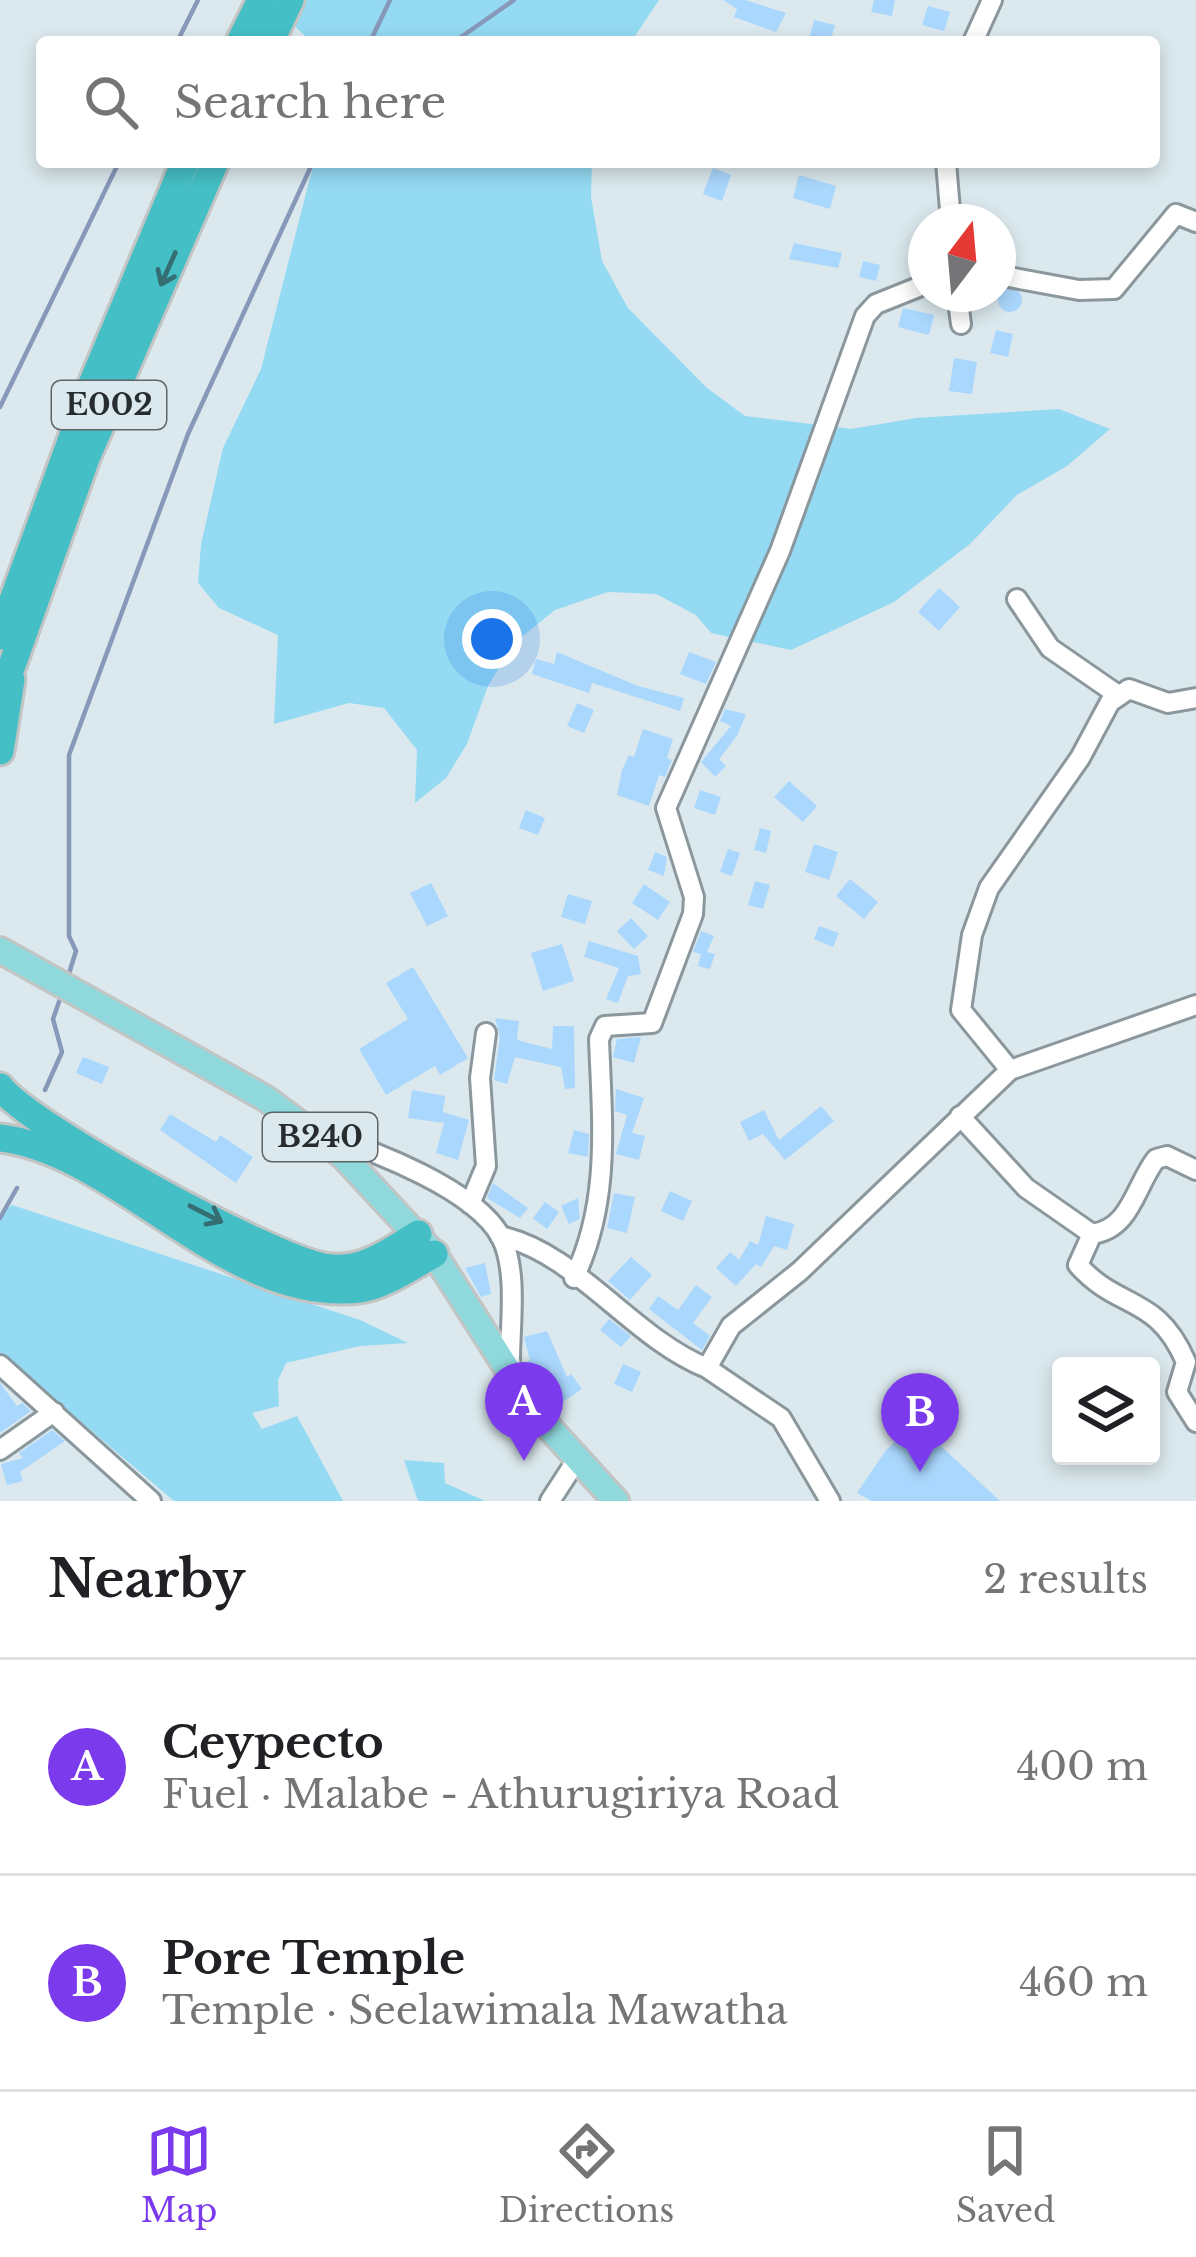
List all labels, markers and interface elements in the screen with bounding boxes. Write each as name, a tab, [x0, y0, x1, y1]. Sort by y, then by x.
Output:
search box	[36, 36, 1160, 168]
icon: search	[78, 69, 144, 135]
text: Search here	[174, 74, 446, 130]
north arrow	[908, 204, 1016, 312]
one-way arrow	[156, 251, 178, 287]
road number: E002	[52, 381, 166, 429]
your location	[462, 609, 522, 669]
road number: B240	[263, 1113, 377, 1161]
one-way arrow	[188, 1203, 223, 1226]
map controls	[1052, 1357, 1160, 1465]
button: layers	[1052, 1357, 1160, 1465]
pin: A	[485, 1362, 563, 1461]
pin: B	[881, 1373, 959, 1472]
text: Nearby	[48, 1548, 245, 1611]
text: 2 results	[983, 1555, 1148, 1604]
text: Ceypecto	[162, 1714, 384, 1770]
text: A	[71, 1742, 103, 1791]
text: 400 m	[1016, 1742, 1148, 1791]
text: Fuel · Malabe - Athurugiriya Road	[162, 1770, 839, 1819]
text: Pore Temple	[162, 1930, 465, 1986]
text: B	[71, 1958, 103, 2007]
text: 460 m	[1019, 1958, 1148, 2007]
text: Temple · Seelawimala Mawatha	[162, 1986, 788, 2035]
tab: Map	[141, 2118, 217, 2231]
tab: Directions	[499, 2118, 674, 2231]
tab: Saved	[956, 2118, 1055, 2231]

